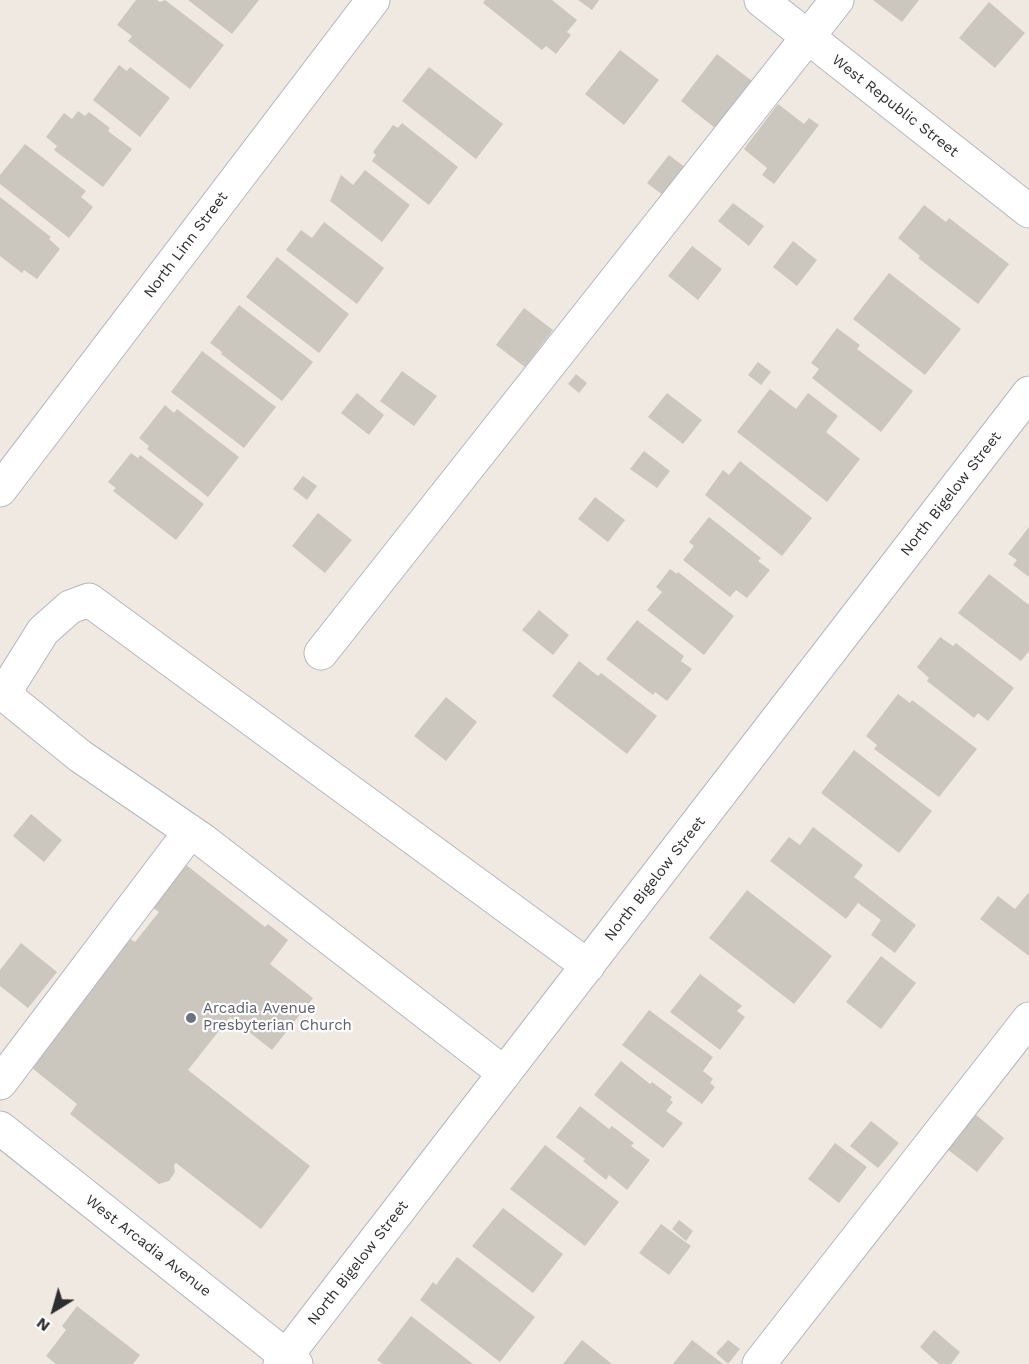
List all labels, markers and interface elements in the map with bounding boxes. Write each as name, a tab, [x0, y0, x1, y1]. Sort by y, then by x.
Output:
street label: West Republic Street	[828, 51, 962, 161]
street label: North Linn Street	[140, 188, 232, 302]
street label: North Bigelow Street	[897, 428, 1005, 560]
street label: North Bigelow Street	[601, 813, 709, 945]
place label: Arcadia Avenue Presbyterian Church	[203, 1000, 352, 1035]
marker: Arcadia Avenue Presbyterian Church	[184, 1011, 198, 1025]
street label: West Arcadia Avenue	[82, 1191, 214, 1301]
street label: North Bigelow Street	[304, 1197, 412, 1329]
north arrow	[24, 1280, 84, 1340]
text: N	[32, 1314, 53, 1336]

